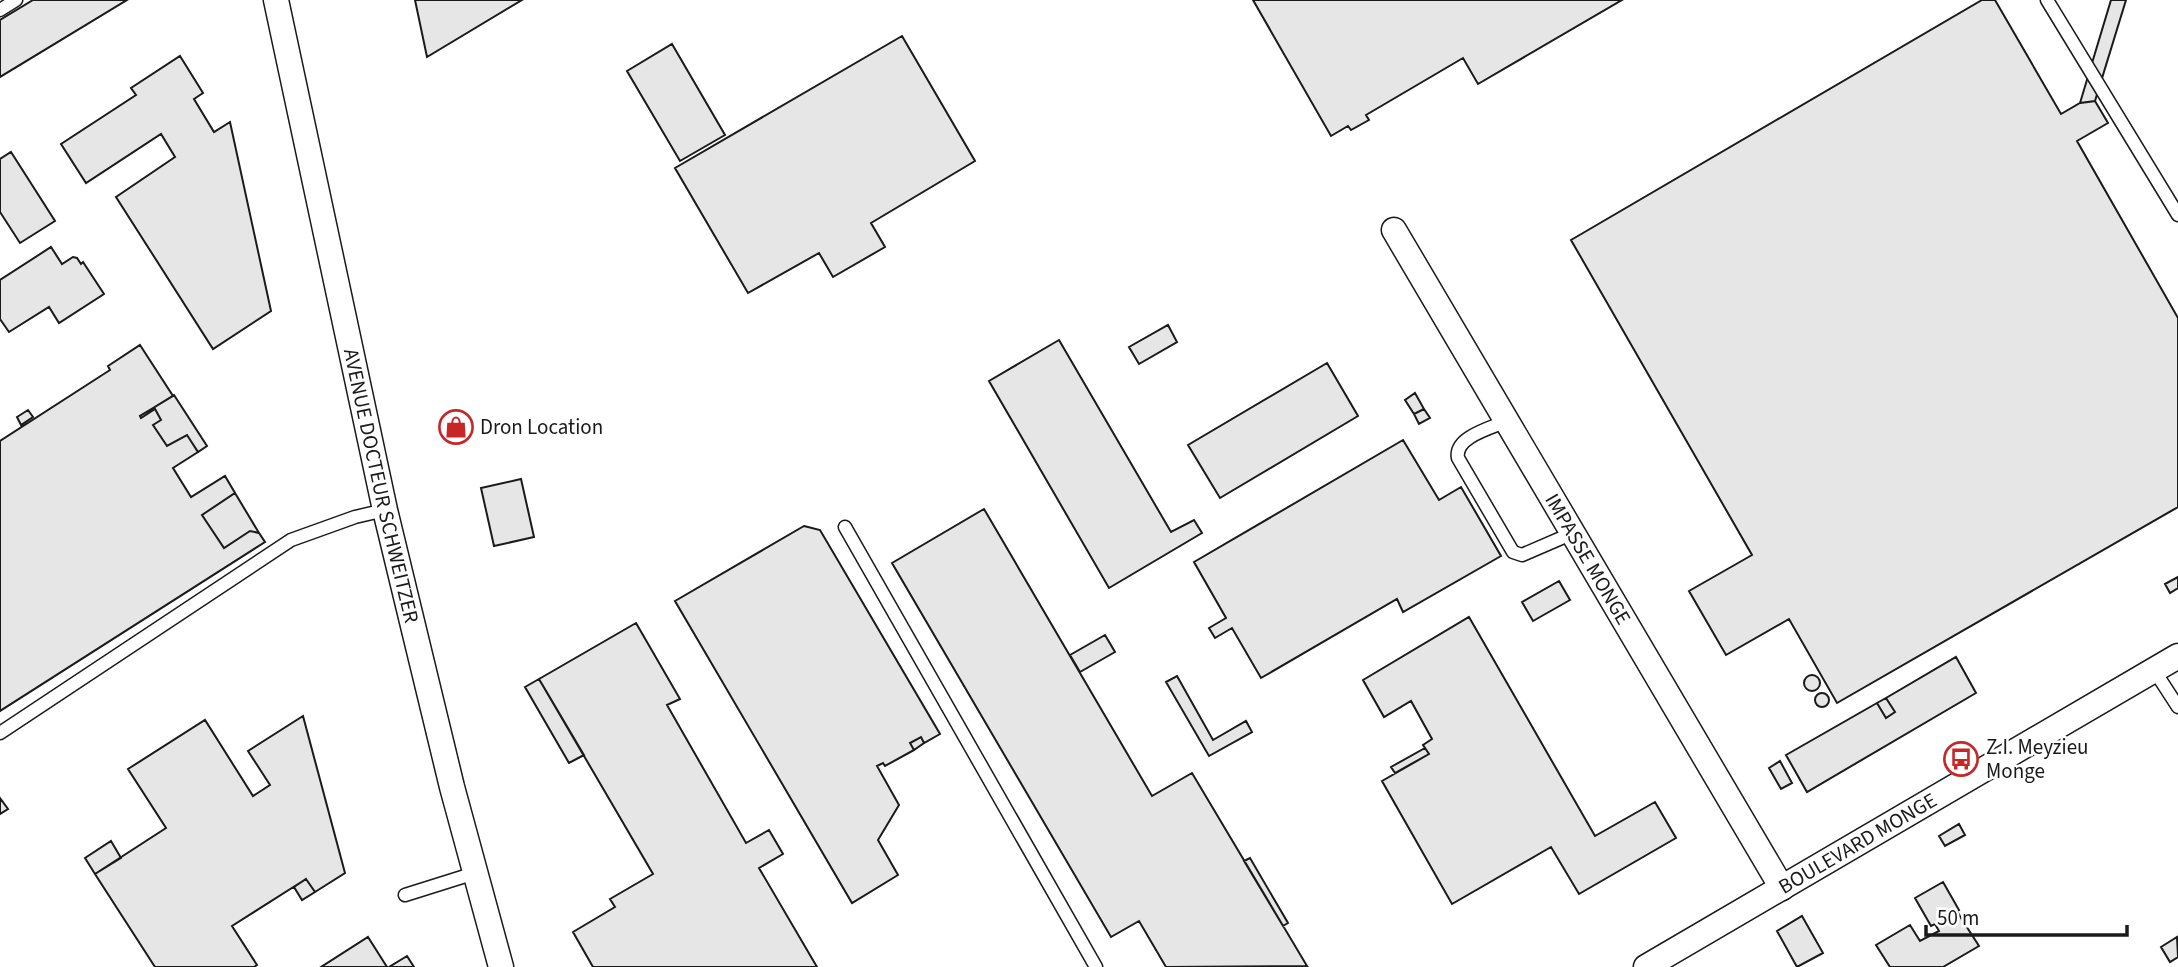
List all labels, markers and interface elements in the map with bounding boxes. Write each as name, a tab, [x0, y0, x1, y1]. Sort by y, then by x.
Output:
street label: AVENUE DOCTEUR SCHWEITZER	[336, 346, 427, 626]
shop icon: Dron Location	[437, 408, 475, 446]
place label: Dron Location	[480, 412, 603, 442]
street label: IMPASSE MONGE	[1538, 488, 1638, 630]
place label: Z.I. Meyzieu Monge	[1986, 732, 2089, 786]
bus stop icon: Z.I. Meyzieu Monge	[1942, 740, 1980, 778]
street label: BOULEVARD MONGE	[1773, 785, 1942, 901]
scale bar	[1926, 894, 2127, 938]
text: 50 m	[1937, 903, 1979, 933]

